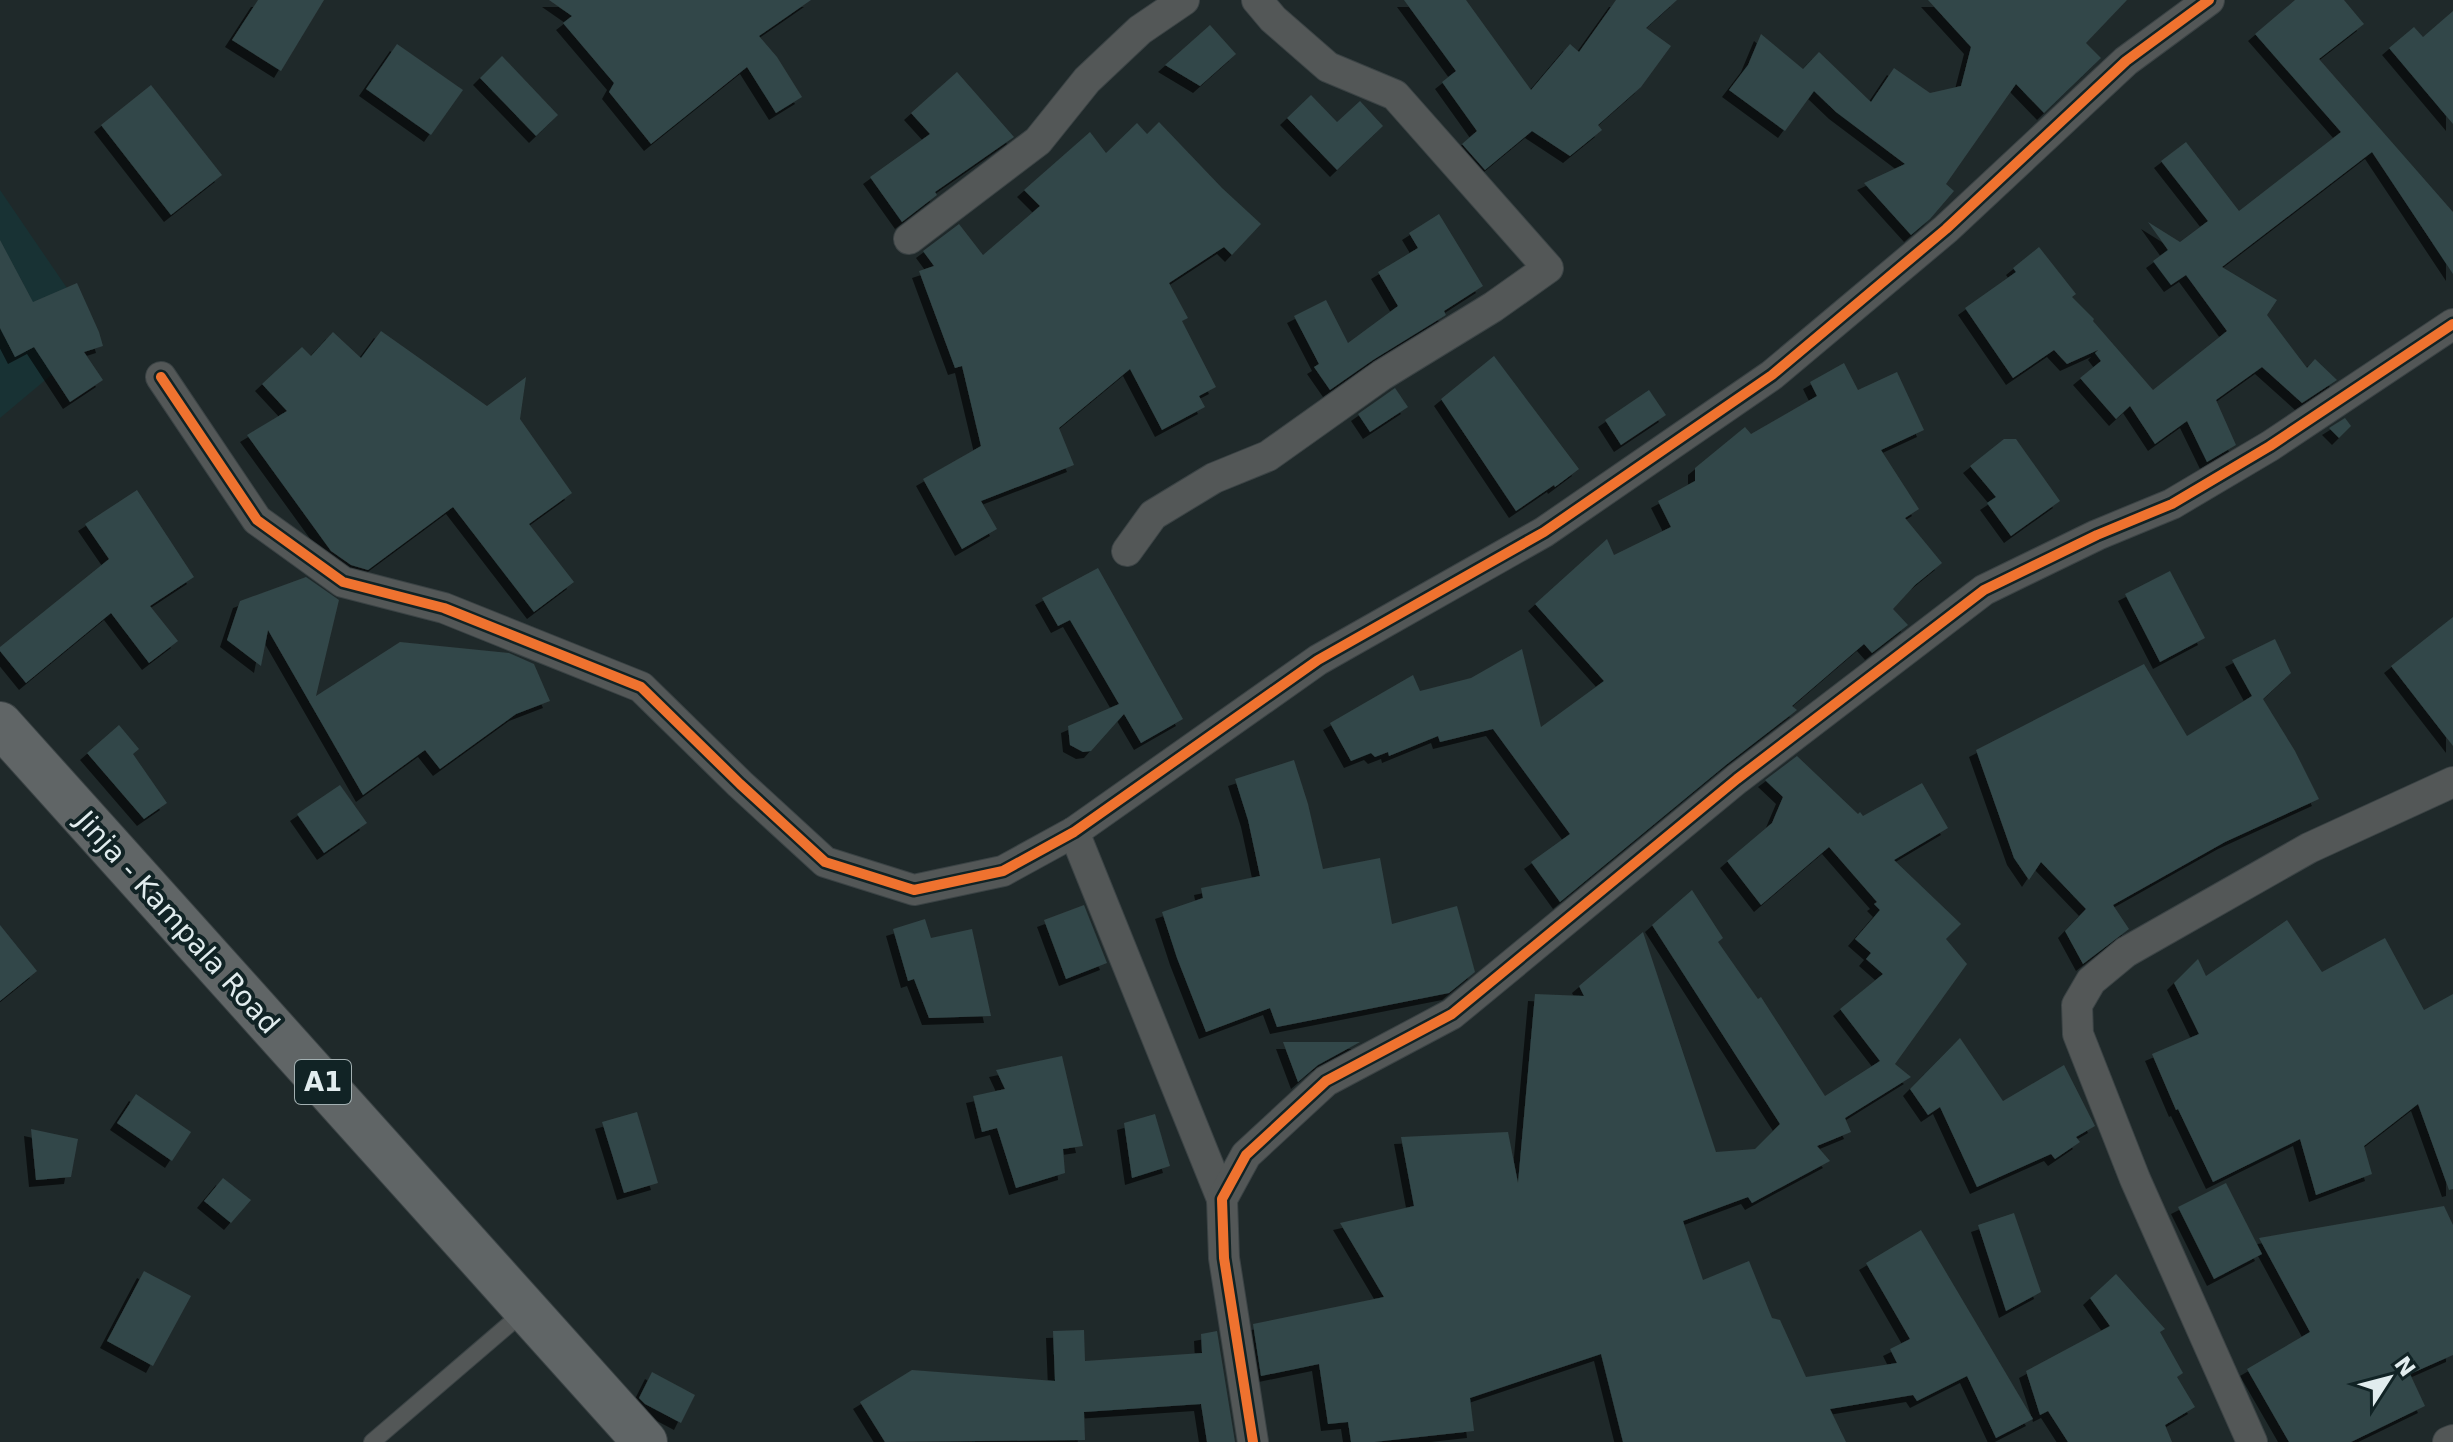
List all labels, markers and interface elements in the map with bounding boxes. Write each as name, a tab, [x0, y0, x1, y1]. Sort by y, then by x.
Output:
street label: Jinja - Kampala Road	[68, 803, 286, 1040]
road number: A1	[295, 1060, 351, 1104]
north arrow	[2349, 1338, 2429, 1418]
text: N	[2389, 1352, 2420, 1381]

